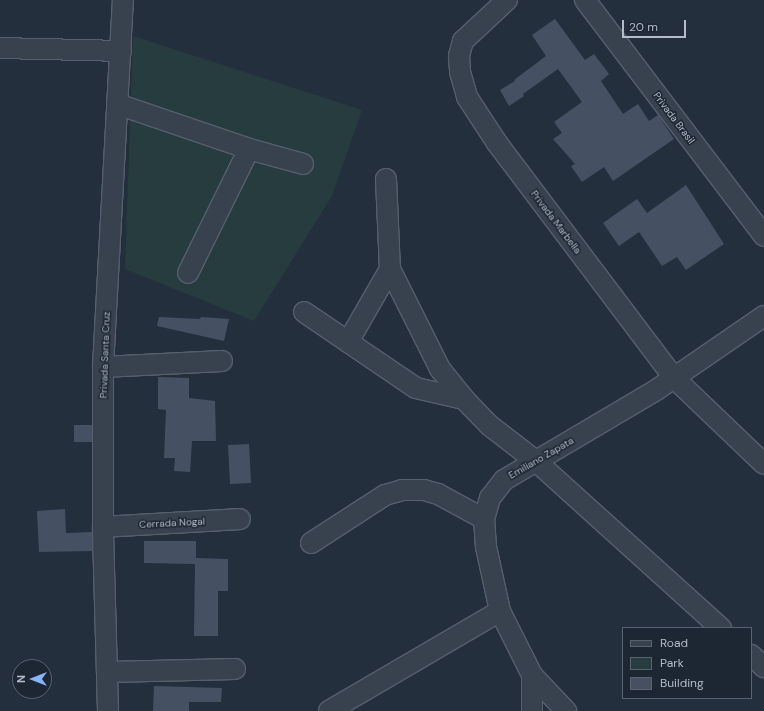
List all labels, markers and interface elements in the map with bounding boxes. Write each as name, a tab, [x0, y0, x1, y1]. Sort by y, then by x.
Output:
scale bar	[624, 12, 688, 38]
text: 20 m	[629, 19, 658, 35]
street label: Privada Brasil	[651, 90, 697, 146]
street label: Privada Marbella	[528, 188, 584, 256]
street label: Privada Santa Cruz	[97, 311, 113, 399]
street label: Emiliano Zapata	[506, 435, 576, 481]
street label: Cerrada Nogal	[139, 515, 205, 531]
legend	[622, 627, 752, 699]
text: Road	[660, 635, 688, 651]
text: Park	[660, 655, 684, 671]
north arrow	[12, 659, 52, 699]
text: N	[14, 675, 28, 683]
text: Building	[660, 675, 704, 691]

